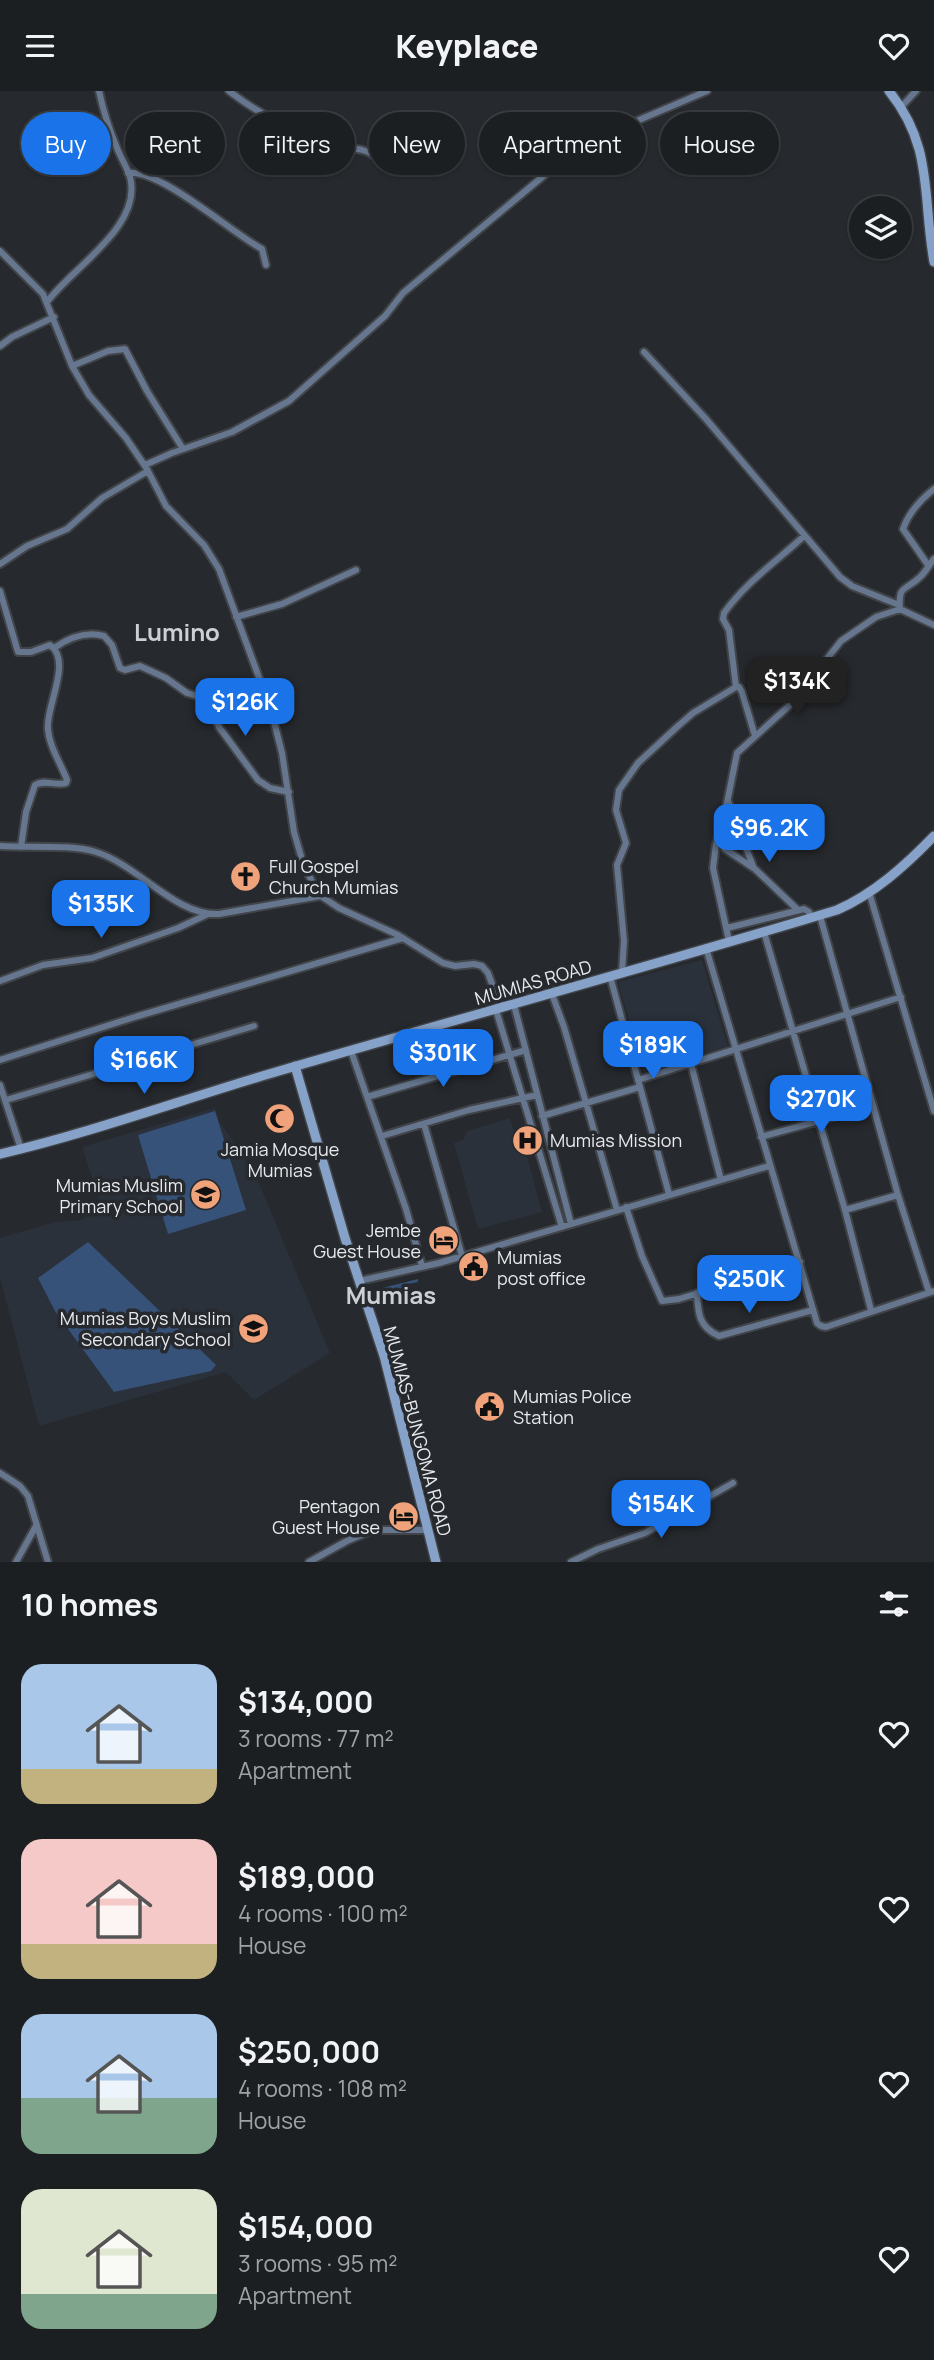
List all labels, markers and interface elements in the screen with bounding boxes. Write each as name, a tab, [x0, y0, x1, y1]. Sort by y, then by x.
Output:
text: Keyplace	[395, 24, 539, 68]
icon: menu	[21, 27, 59, 65]
icon: heart	[875, 27, 913, 65]
chip: Buy	[21, 112, 111, 175]
chip: Rent	[125, 112, 225, 175]
chip: Filters	[239, 112, 355, 175]
chip: New	[369, 112, 465, 175]
chip: Apartment	[479, 112, 646, 175]
chip: House	[660, 112, 779, 175]
map controls	[849, 196, 912, 259]
button: layers	[849, 196, 912, 259]
district label: Lumino	[134, 615, 220, 648]
pin: $134K	[748, 657, 846, 717]
text: $134K	[764, 664, 830, 696]
pin: $126K	[196, 679, 294, 738]
text: $126K	[211, 685, 279, 717]
pin: $96.2K	[712, 805, 826, 864]
text: $96.2K	[730, 811, 808, 843]
place label: Full Gospel Church Mumias	[269, 854, 399, 899]
church icon: Full Gospel Church Mumias	[229, 859, 263, 893]
pin: $135K	[52, 881, 150, 940]
text: $135K	[68, 887, 134, 919]
street label: MUMIAS ROAD	[472, 954, 594, 1010]
pin: $189K	[604, 1021, 702, 1081]
text: $189K	[619, 1028, 687, 1060]
pin: $301K	[394, 1030, 492, 1089]
text: $301K	[409, 1036, 477, 1068]
pin: $166K	[95, 1037, 193, 1096]
text: $166K	[110, 1043, 178, 1075]
pin: $270K	[772, 1075, 870, 1135]
text: $270K	[786, 1082, 856, 1114]
mosque icon: Jamia Mosque Mumias	[263, 1102, 297, 1136]
hospital icon: Mumias Mission	[510, 1123, 544, 1157]
place label: Mumias Mission	[550, 1128, 682, 1152]
place label: Jamia Mosque Mumias	[221, 1137, 339, 1182]
place label: Mumias Muslim Primary School	[56, 1173, 183, 1218]
school or university icon: Mumias Muslim Primary School	[189, 1178, 223, 1212]
place label: Jembe Guest House	[313, 1218, 421, 1263]
hotel icon: Jembe Guest House	[427, 1223, 461, 1257]
place label: Mumias post office	[497, 1245, 586, 1290]
public building icon: Mumias post office	[457, 1250, 491, 1284]
pin: $250K	[700, 1255, 798, 1315]
text: $250K	[713, 1262, 785, 1294]
district label: Mumias	[346, 1278, 436, 1311]
place label: Mumias Boys Muslim Secondary School	[60, 1306, 231, 1351]
school or university icon: Mumias Boys Muslim Secondary School	[237, 1311, 271, 1345]
street label: MUMIAS-BUNGOMA ROAD	[378, 1324, 458, 1538]
place label: Mumias Police Station	[513, 1384, 631, 1429]
public building icon: Mumias Police Station	[473, 1389, 507, 1423]
pin: $154K	[612, 1481, 710, 1540]
text: $154K	[628, 1487, 694, 1519]
place label: Pentagon Guest House	[272, 1494, 380, 1539]
hotel icon: Pentagon Guest House	[386, 1499, 420, 1533]
text: 10 homes	[21, 1584, 158, 1625]
icon: filters	[875, 1585, 913, 1623]
text: $134,000	[238, 1681, 373, 1722]
icon: home	[77, 1692, 161, 1776]
icon: heart	[875, 1715, 913, 1753]
text: 3 rooms · 77 m²	[238, 1722, 394, 1754]
text: Apartment	[238, 1754, 352, 1786]
text: $189,000	[238, 1856, 375, 1897]
icon: home	[77, 1867, 161, 1951]
icon: heart	[875, 1890, 913, 1928]
text: 4 rooms · 100 m²	[238, 1897, 408, 1929]
text: House	[238, 1929, 307, 1961]
text: $250,000	[238, 2031, 380, 2072]
icon: home	[77, 2042, 161, 2126]
icon: heart	[875, 2065, 913, 2103]
text: 4 rooms · 108 m²	[238, 2072, 407, 2104]
text: House	[238, 2104, 307, 2136]
text: $154,000	[238, 2206, 374, 2247]
icon: home	[77, 2217, 161, 2301]
icon: heart	[875, 2240, 913, 2278]
text: 3 rooms · 95 m²	[238, 2247, 397, 2279]
text: Apartment	[238, 2279, 352, 2311]

